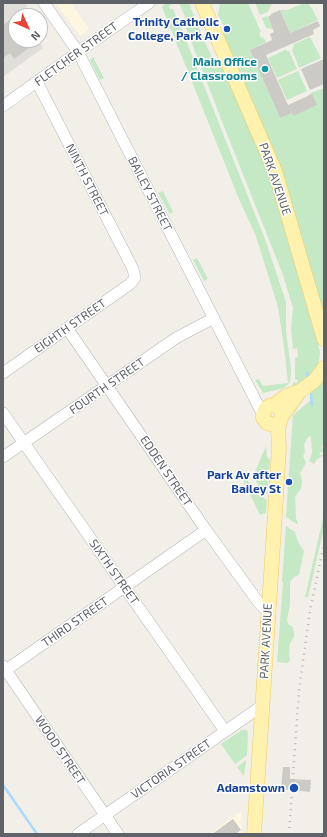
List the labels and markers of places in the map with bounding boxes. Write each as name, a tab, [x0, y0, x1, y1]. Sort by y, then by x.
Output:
place label: Trinity Catholic College, Park Av	[128, 15, 219, 43]
marker: Trinity Catholic College, Park Av	[222, 24, 232, 34]
place label: Main Office / Classrooms	[181, 55, 257, 83]
marker: Main Office / Classrooms	[260, 64, 270, 74]
place label: Park Av after Bailey St	[207, 468, 281, 496]
marker: Park Av after Bailey St	[284, 477, 294, 487]
place label: Adamstown	[217, 781, 285, 795]
marker: Adamstown	[288, 782, 300, 794]

